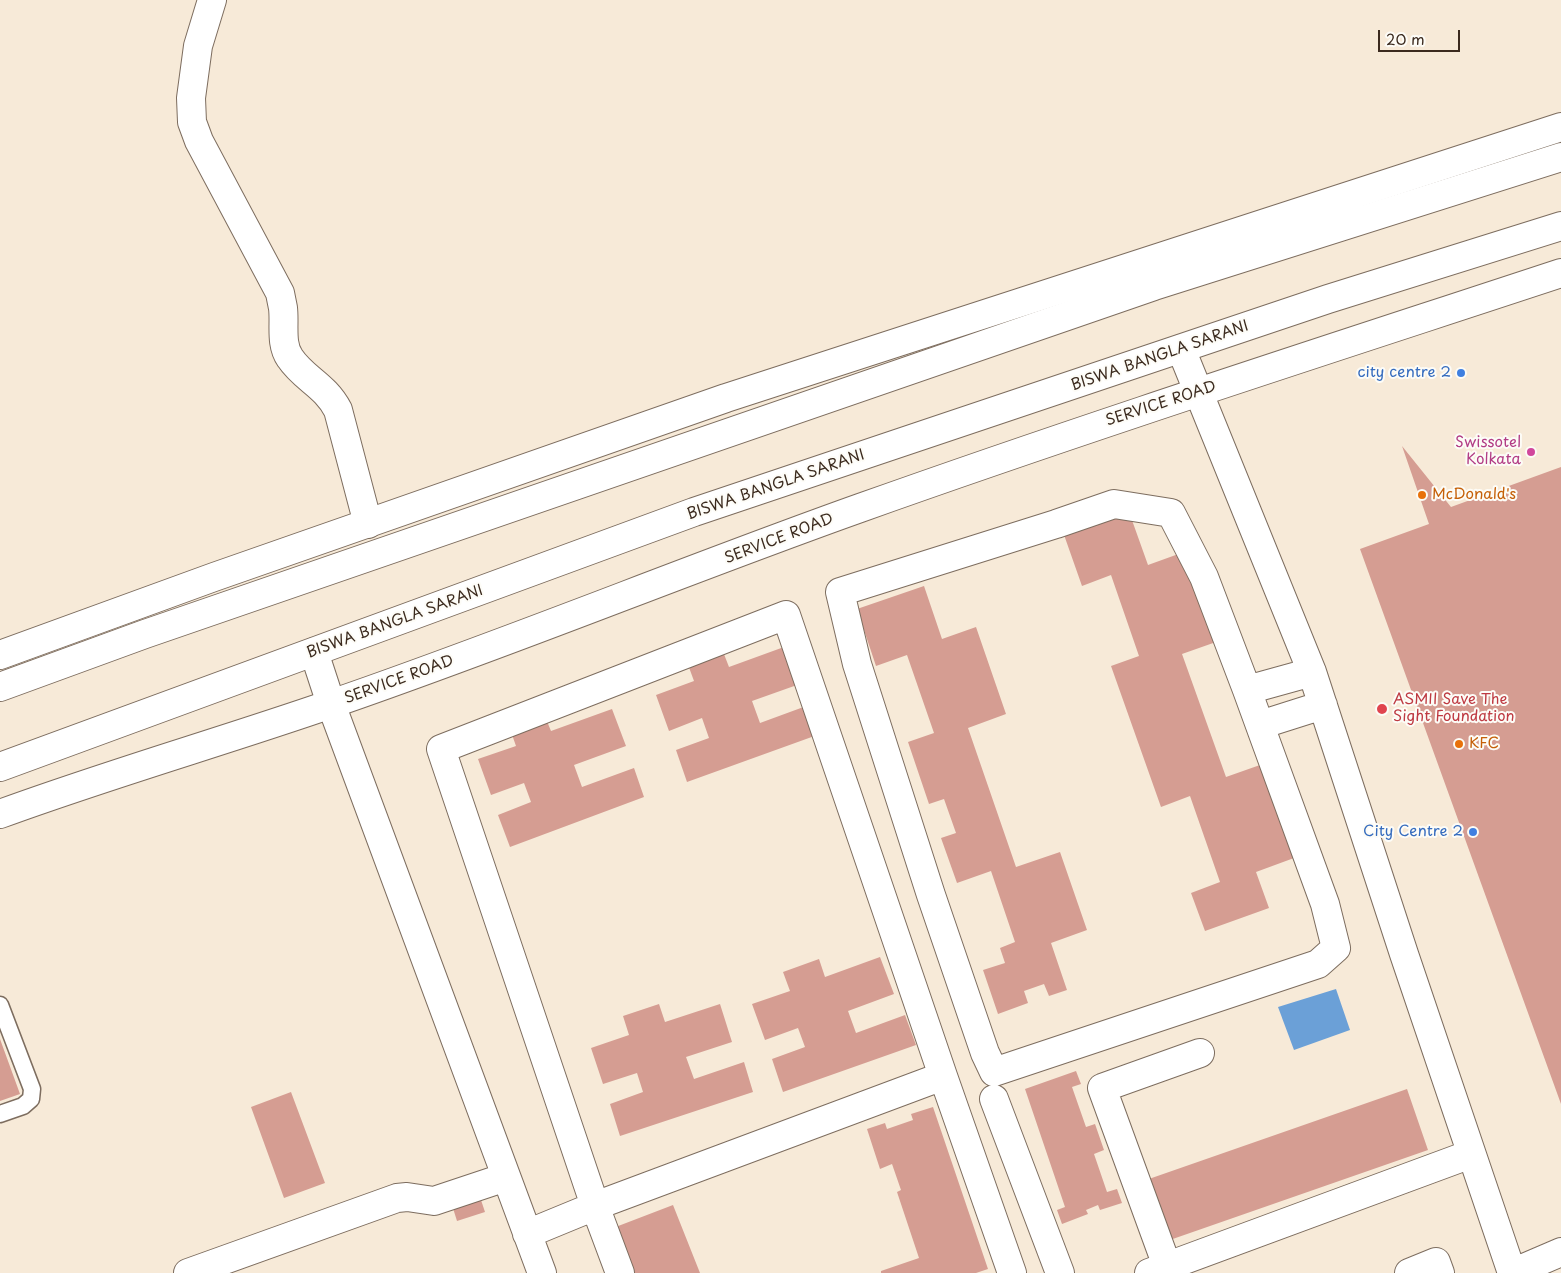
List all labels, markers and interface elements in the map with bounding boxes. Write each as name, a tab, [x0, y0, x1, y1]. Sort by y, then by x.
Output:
scale bar	[1381, 20, 1464, 52]
text: 20 m	[1386, 27, 1425, 50]
street label: BISWA BANGLA SARANI	[1069, 317, 1251, 395]
place label: city centre 2	[1358, 364, 1451, 382]
marker: city centre 2	[1455, 367, 1467, 379]
street label: SERVICE ROAD	[1104, 378, 1218, 430]
place label: Swissotel Kolkata	[1455, 434, 1521, 469]
street label: BISWA BANGLA SARANI	[685, 446, 867, 524]
marker: Swissotel Kolkata	[1525, 446, 1537, 458]
place label: McDonald's	[1432, 486, 1516, 504]
marker: McDonald's	[1416, 489, 1428, 501]
street label: SERVICE ROAD	[722, 510, 836, 568]
street label: BISWA BANGLA SARANI	[304, 582, 486, 662]
street label: SERVICE ROAD	[342, 652, 456, 708]
place label: ASMII Save The Sight Foundation	[1393, 691, 1515, 726]
marker: ASMII Save The Sight Foundation	[1375, 702, 1389, 716]
place label: KFC	[1469, 735, 1499, 753]
marker: KFC	[1453, 738, 1465, 750]
place label: City Centre 2	[1363, 823, 1463, 841]
marker: City Centre 2	[1467, 826, 1479, 838]

